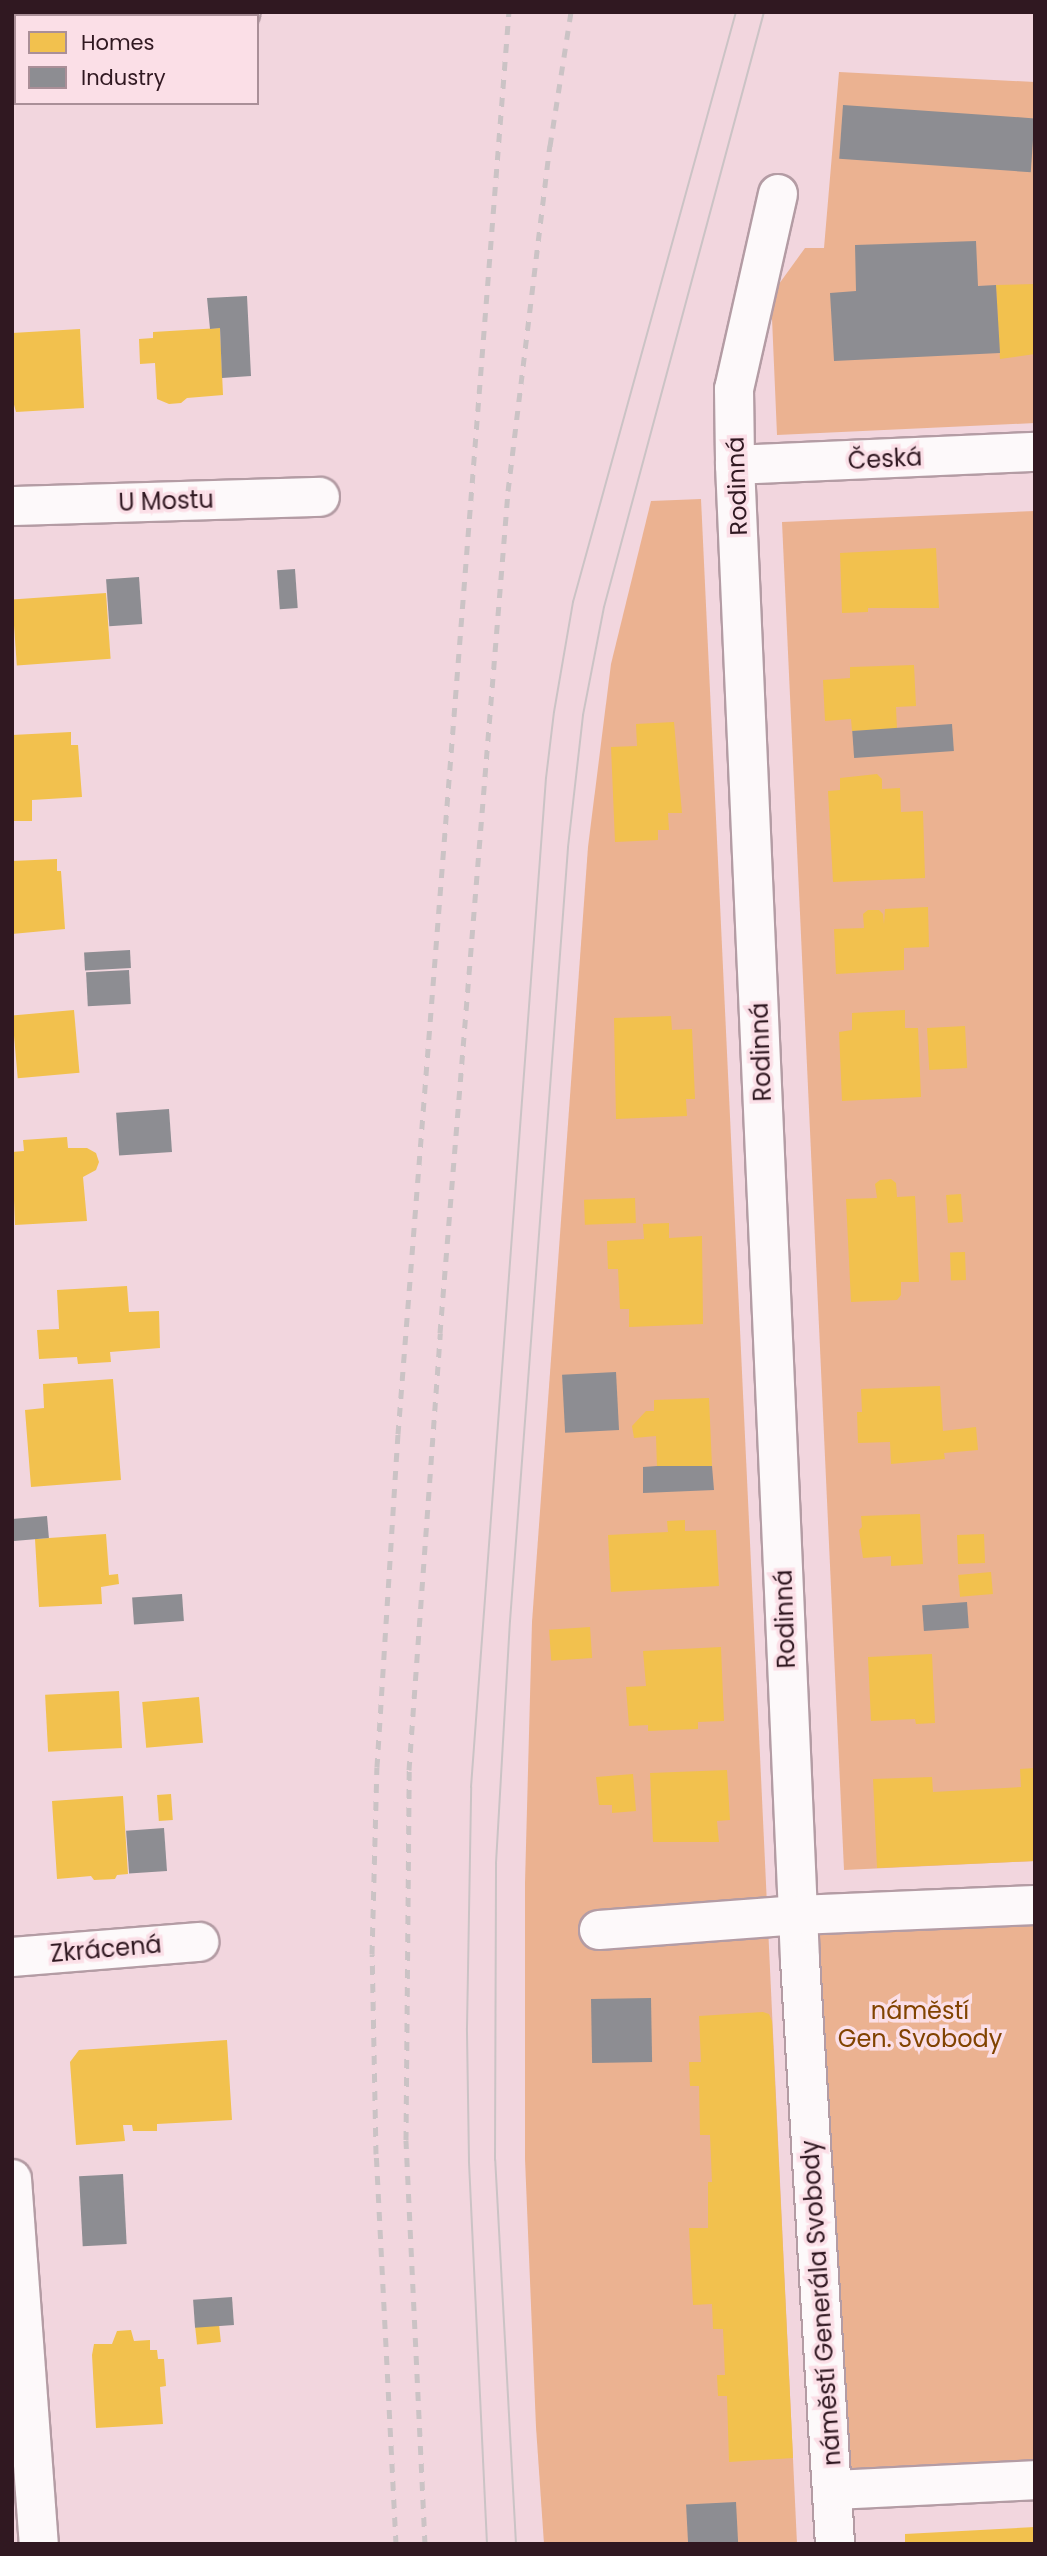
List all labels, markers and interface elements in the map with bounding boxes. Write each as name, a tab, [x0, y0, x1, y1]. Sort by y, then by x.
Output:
legend	[14, 14, 259, 105]
text: Homes	[81, 28, 155, 57]
text: Industry	[81, 63, 166, 92]
street label: Rodinná	[721, 436, 753, 536]
street label: Česká	[847, 443, 923, 475]
street label: U Mostu	[118, 485, 214, 517]
street label: Rodinná	[745, 1002, 777, 1102]
street label: Rodinná	[769, 1569, 801, 1669]
street label: Zkrácená	[49, 1930, 163, 1968]
park label: náměstí Gen. Svobody	[838, 1997, 1002, 2053]
street label: náměstí Generála Svobody	[795, 2139, 847, 2467]

